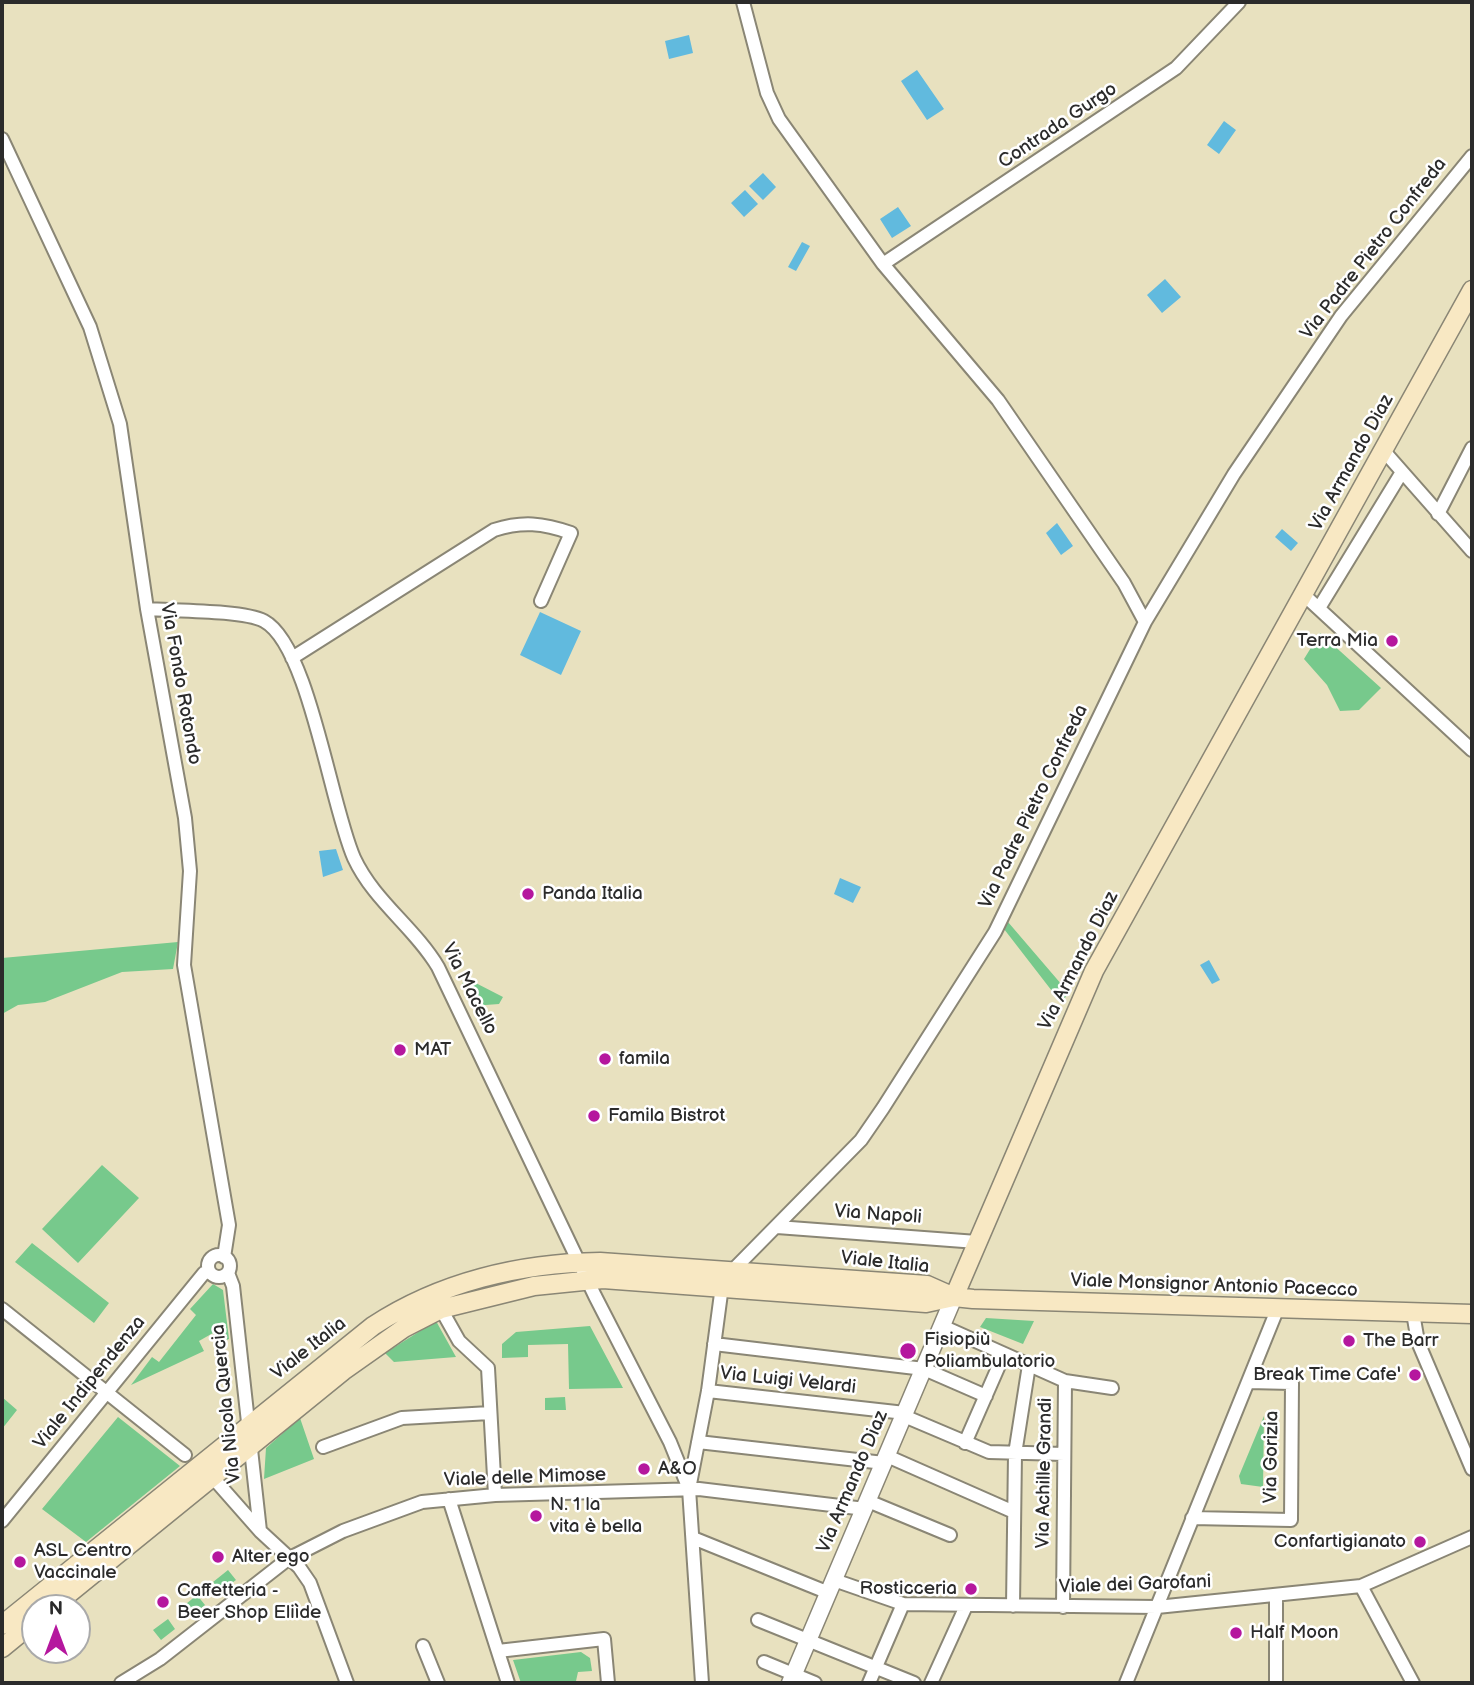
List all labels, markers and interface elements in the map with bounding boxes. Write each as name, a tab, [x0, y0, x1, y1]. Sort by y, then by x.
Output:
street label: Contrada Gurgo	[994, 78, 1122, 174]
street label: Via Padre Pietro Confreda	[1296, 154, 1452, 344]
street label: Via Armando Diaz	[1305, 391, 1399, 535]
street label: Via Fondo Rotondo	[155, 601, 205, 767]
place label: Terra Mia	[1296, 630, 1378, 652]
marker: Terra Mia	[1384, 633, 1400, 649]
street label: Via Padre Pietro Confreda	[975, 701, 1093, 913]
place label: Panda Italia	[542, 883, 643, 905]
marker: Panda Italia	[520, 886, 536, 902]
street label: Via Armando Diaz	[1034, 888, 1124, 1034]
street label: Via Macello	[436, 939, 502, 1039]
place label: MAT	[414, 1039, 451, 1061]
marker: MAT	[392, 1042, 408, 1058]
place label: famila	[619, 1048, 670, 1070]
marker: famila	[597, 1051, 613, 1067]
place label: Famila Bistrot	[608, 1105, 725, 1127]
marker: Famila Bistrot	[586, 1108, 602, 1124]
street label: Via Napoli	[834, 1201, 922, 1229]
street label: Viale Italia	[840, 1247, 930, 1279]
street label: Viale Monsignor Antonio Pacecco	[1070, 1270, 1358, 1302]
street label: Viale Indipendenza	[29, 1312, 151, 1454]
street label: Viale Italia	[267, 1313, 351, 1385]
street label: Via Nicola Quercia	[207, 1323, 247, 1485]
place label: Fisiopiù Poliambulatorio	[924, 1329, 1055, 1373]
place label: The Barr	[1363, 1330, 1438, 1352]
marker: The Barr	[1341, 1333, 1357, 1349]
marker: Fisiopiù Poliambulatorio	[898, 1341, 918, 1361]
street label: Via Luigi Velardi	[719, 1363, 857, 1399]
place label: Break Time Cafe'	[1253, 1364, 1401, 1386]
marker: Break Time Cafe'	[1407, 1367, 1423, 1383]
street label: Via Achille Grandi	[1032, 1397, 1058, 1549]
street label: Via Armando Diaz	[813, 1407, 893, 1557]
street label: Via Gorizia	[1260, 1410, 1284, 1504]
place label: A&O	[658, 1458, 697, 1480]
marker: A&O	[636, 1461, 652, 1477]
street label: Viale delle Mimose	[443, 1464, 607, 1492]
place label: N. 1 la vita è bella	[550, 1494, 642, 1538]
marker: N. 1 la vita è bella	[528, 1508, 544, 1524]
place label: Confartigianato	[1274, 1531, 1406, 1553]
marker: Confartigianato	[1412, 1534, 1428, 1550]
place label: ASL Centro Vaccinale	[34, 1540, 132, 1584]
place label: Alter ego	[232, 1546, 309, 1568]
marker: Alter ego	[210, 1549, 226, 1565]
marker: ASL Centro Vaccinale	[12, 1554, 28, 1570]
street label: Viale dei Garofani	[1058, 1571, 1212, 1599]
place label: Rosticceria	[859, 1578, 957, 1600]
place label: Caffetteria - Beer Shop Eliìde	[177, 1580, 321, 1624]
marker: Rosticceria	[963, 1581, 979, 1597]
north arrow	[21, 1594, 91, 1664]
marker: Caffetteria - Beer Shop Eliìde	[155, 1594, 171, 1610]
text: N	[49, 1598, 63, 1621]
place label: Half Moon	[1250, 1622, 1339, 1644]
marker: Half Moon	[1228, 1625, 1244, 1641]

